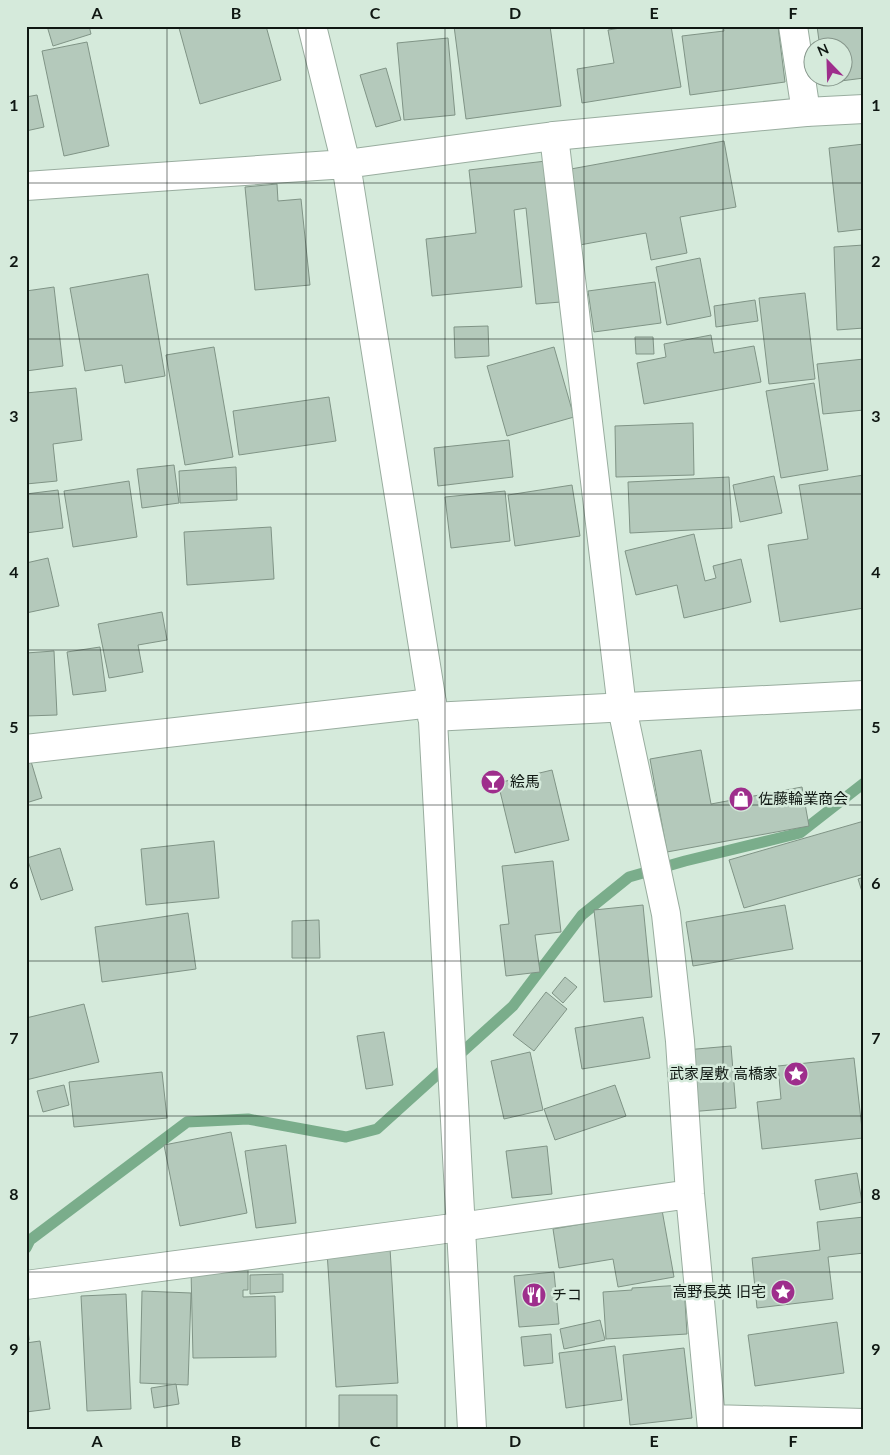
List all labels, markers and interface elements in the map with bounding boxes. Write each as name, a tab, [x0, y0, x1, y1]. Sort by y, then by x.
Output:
text: A	[90, 3, 103, 22]
text: B	[231, 3, 241, 22]
text: C	[370, 3, 381, 22]
text: D	[509, 3, 521, 22]
text: E	[649, 3, 659, 22]
text: F	[788, 3, 798, 22]
north arrow	[802, 38, 852, 88]
text: N	[814, 40, 831, 60]
text: 1	[9, 95, 19, 114]
text: 1	[871, 95, 881, 114]
text: 2	[9, 251, 19, 270]
text: 2	[871, 251, 881, 270]
text: 3	[9, 406, 19, 425]
text: 3	[871, 406, 881, 425]
text: 4	[9, 562, 19, 581]
text: 4	[871, 562, 881, 581]
text: 5	[9, 717, 19, 736]
text: 5	[871, 717, 881, 736]
bar icon: 絵馬	[480, 769, 506, 795]
place label: 絵馬	[510, 772, 540, 790]
shop icon: 佐藤輪業商会	[728, 786, 754, 812]
place label: 佐藤輪業商会	[758, 789, 848, 807]
text: 6	[9, 873, 19, 892]
text: 6	[871, 873, 881, 892]
text: 7	[9, 1028, 19, 1047]
text: 7	[871, 1028, 881, 1047]
place icon: 武家屋敷 高橋家	[783, 1061, 809, 1087]
place label: 武家屋敷 高橋家	[669, 1064, 778, 1082]
text: 8	[9, 1184, 19, 1203]
text: 8	[871, 1184, 881, 1203]
place icon: 高野長英 旧宅	[770, 1279, 796, 1305]
restaurant icon: チコ	[521, 1282, 547, 1308]
place label: 高野長英 旧宅	[672, 1282, 766, 1300]
place label: チコ	[552, 1285, 582, 1303]
text: 9	[9, 1339, 19, 1358]
text: 9	[871, 1339, 881, 1358]
text: A	[90, 1431, 103, 1450]
text: B	[231, 1431, 241, 1450]
text: C	[370, 1431, 381, 1450]
text: D	[509, 1431, 521, 1450]
text: E	[649, 1431, 659, 1450]
text: F	[788, 1431, 798, 1450]

